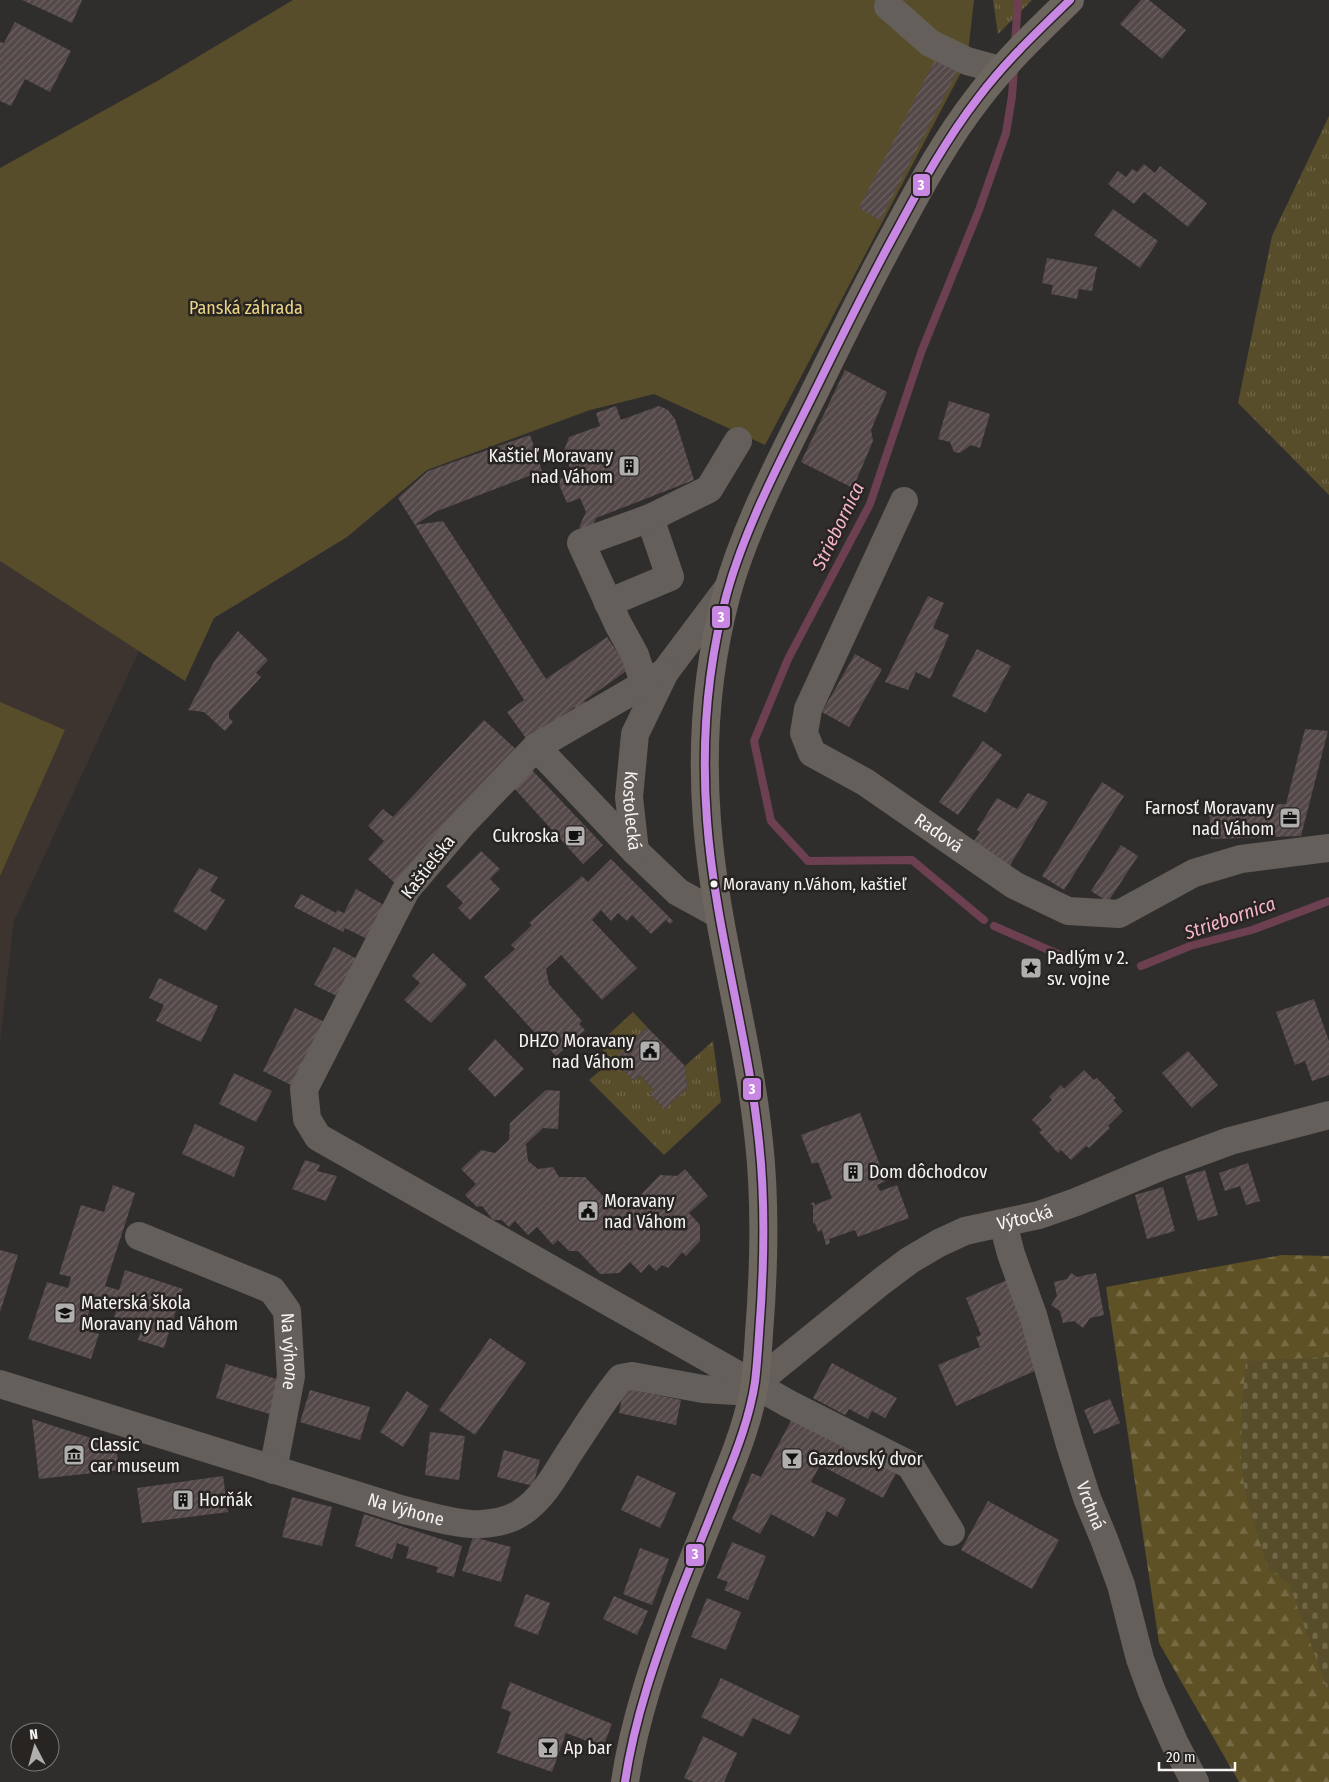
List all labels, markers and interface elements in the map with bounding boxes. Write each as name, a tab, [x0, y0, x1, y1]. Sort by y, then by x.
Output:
line badge: 3	[912, 173, 931, 197]
text: 3	[917, 177, 925, 194]
park label: Panská záhrada	[189, 297, 303, 319]
place label: Kaštieľ Moravany nad Váhom	[488, 445, 613, 488]
building icon: Kaštieľ Moravany nad Váhom	[617, 454, 641, 478]
water label: Striebornica	[806, 478, 869, 575]
line badge: 3	[711, 605, 731, 629]
text: 3	[717, 609, 725, 626]
street label: Kostolecká	[618, 770, 646, 852]
place label: Farnosť Moravany nad Váhom	[1145, 797, 1274, 840]
office icon: Farnosť Moravany nad Váhom	[1278, 806, 1302, 830]
street label: Radová	[910, 809, 967, 858]
cafe icon: Cukroska	[563, 824, 587, 848]
place label: Cukroska	[492, 825, 559, 847]
street label: Kaštieľska	[396, 831, 460, 903]
place label: Moravany n.Váhom, kaštieľ	[723, 874, 907, 895]
marker: Moravany n.Váhom, kaštieľ	[709, 879, 719, 889]
water label: Striebornica	[1181, 892, 1279, 945]
place label: Padlým v 2. sv. vojne	[1047, 947, 1129, 990]
place icon: Padlým v 2. sv. vojne	[1019, 956, 1043, 980]
place label: DHZO Moravany nad Váhom	[519, 1030, 634, 1073]
public building icon: DHZO Moravany nad Váhom	[638, 1039, 662, 1063]
line badge: 3	[742, 1077, 762, 1101]
text: 3	[748, 1081, 756, 1098]
building icon: Dom dôchodcov	[841, 1160, 865, 1184]
place label: Dom dôchodcov	[869, 1161, 987, 1183]
place label: Moravany nad Váhom	[604, 1190, 686, 1233]
public building icon: Moravany nad Váhom	[576, 1199, 600, 1223]
street label: Výtocká	[995, 1200, 1056, 1235]
place label: Materská škola Moravany nad Váhom	[81, 1292, 238, 1335]
school or university icon: Materská škola Moravany nad Váhom	[53, 1301, 77, 1325]
street label: Na výhone	[276, 1312, 303, 1392]
place label: Classic car museum	[90, 1434, 180, 1477]
museum icon: Classic car museum	[62, 1443, 86, 1467]
bar icon: Gazdovský dvor	[780, 1447, 804, 1471]
place label: Gazdovský dvor	[808, 1448, 923, 1470]
street label: Vrchná	[1071, 1479, 1110, 1533]
building icon: Horňák	[171, 1488, 195, 1512]
street label: Na Výhone	[365, 1488, 446, 1531]
place label: Horňák	[199, 1489, 253, 1511]
line badge: 3	[685, 1543, 705, 1567]
text: 3	[691, 1546, 699, 1563]
north arrow	[10, 1722, 60, 1772]
text: N	[29, 1726, 39, 1743]
bar icon: Ap bar	[536, 1736, 560, 1760]
place label: Ap bar	[564, 1737, 613, 1759]
scale bar	[1159, 1740, 1235, 1772]
text: 20 m	[1166, 1748, 1196, 1766]

